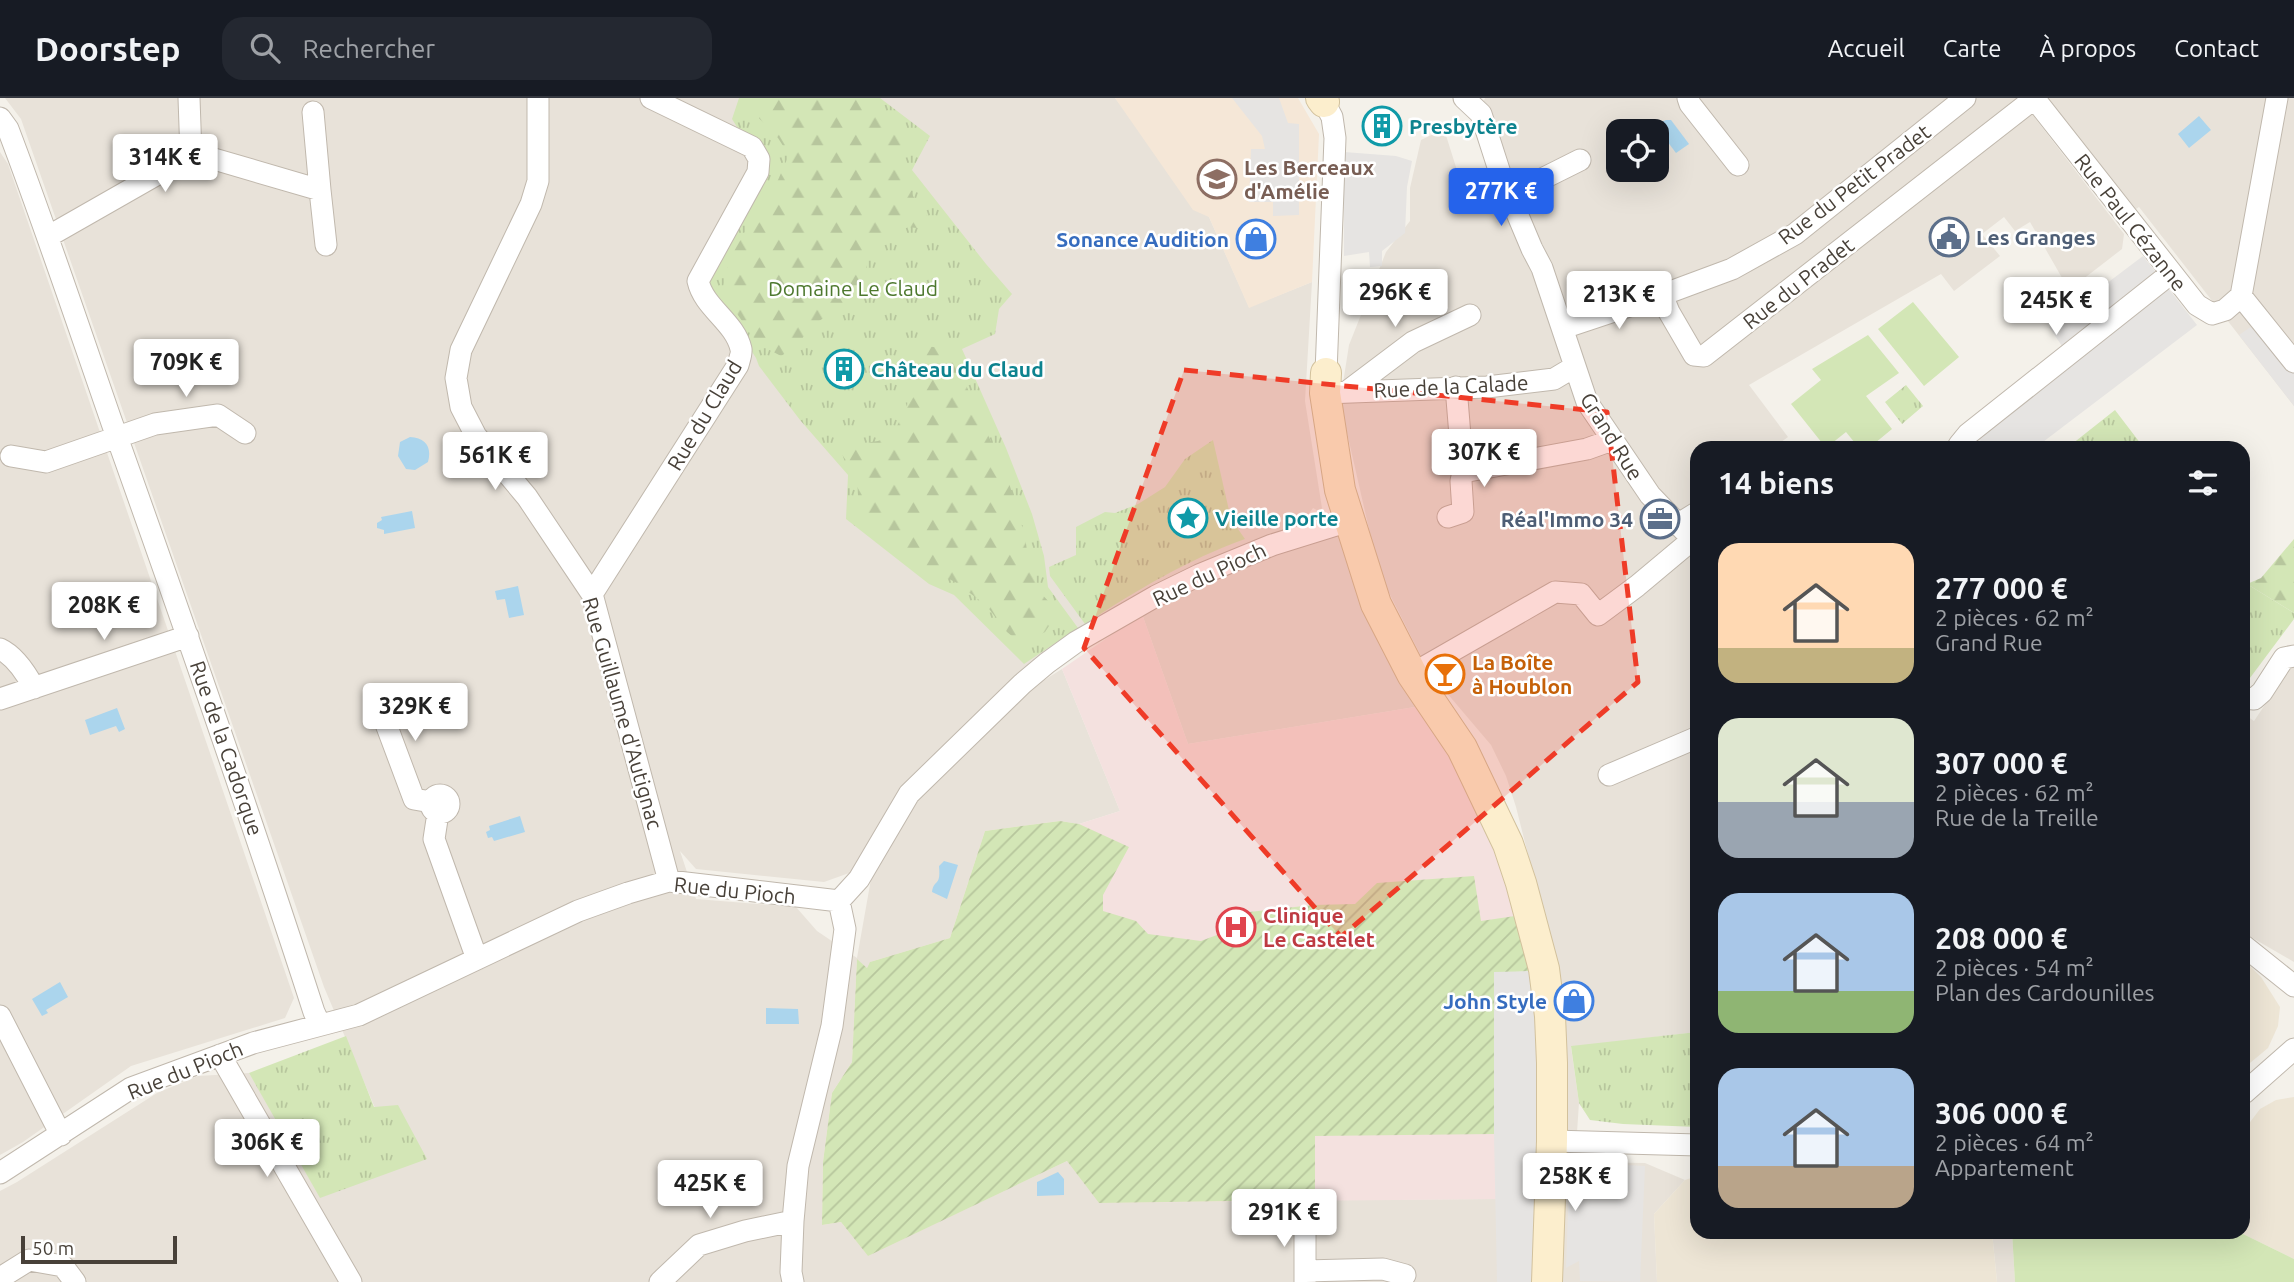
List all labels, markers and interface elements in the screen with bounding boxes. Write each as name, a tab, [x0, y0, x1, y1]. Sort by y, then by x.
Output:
search box	[222, 17, 712, 80]
icon: search	[246, 29, 284, 67]
text: Doorstep	[35, 30, 180, 67]
text: Rechercher	[302, 34, 435, 63]
text: Accueil	[1828, 35, 1905, 62]
text: Carte	[1943, 35, 2002, 62]
text: À propos	[2040, 35, 2136, 62]
text: Contact	[2174, 35, 2259, 62]
building icon: Presbytère	[1361, 105, 1403, 147]
place label: Presbytère	[1409, 114, 1518, 138]
map controls	[1606, 119, 1669, 182]
button: locate	[1606, 119, 1669, 182]
street label: Rue du Petit Pradet	[1773, 119, 1935, 249]
pin: 314K €	[108, 134, 222, 194]
text: 314K €	[129, 144, 201, 169]
street label: Rue Paul Cézanne	[2070, 149, 2192, 295]
place label: Les Berceaux d'Amélie	[1244, 155, 1375, 203]
school or university icon: Les Berceaux d'Amélie	[1196, 158, 1238, 200]
pin: 277K €	[1444, 169, 1558, 228]
text: 277K €	[1465, 178, 1537, 203]
public building icon: Les Granges	[1928, 216, 1970, 258]
shop icon: Sonance Audition	[1235, 218, 1277, 260]
place label: Les Granges	[1976, 225, 2096, 249]
place label: Sonance Audition	[1056, 227, 1229, 251]
street label: Rue du Pradet	[1738, 232, 1858, 334]
pin: 296K €	[1338, 270, 1452, 329]
pin: 213K €	[1562, 272, 1676, 331]
park label: Domaine Le Claud	[768, 276, 938, 300]
pin: 245K €	[1999, 278, 2113, 337]
text: 296K €	[1359, 279, 1431, 304]
text: 213K €	[1583, 281, 1655, 306]
text: 245K €	[2020, 287, 2092, 312]
pin: 709K €	[129, 340, 243, 399]
building icon: Château du Claud	[823, 348, 865, 390]
text: 709K €	[150, 349, 222, 374]
street label: Rue du Claud	[662, 356, 746, 474]
place label: Château du Claud	[871, 357, 1044, 381]
street label: Rue de la Calade	[1373, 370, 1529, 402]
street label: Grand Rue	[1576, 388, 1648, 484]
pin: 307K €	[1427, 430, 1541, 489]
pin: 561K €	[438, 432, 552, 492]
text: 307K €	[1448, 439, 1520, 464]
text: 561K €	[459, 442, 531, 467]
icon: filters	[2184, 464, 2222, 502]
text: 14 biens	[1718, 466, 1834, 500]
place icon: Vieille porte	[1167, 497, 1209, 539]
office icon: Réal'Immo 34	[1639, 498, 1681, 540]
place label: Vieille porte	[1215, 506, 1339, 530]
place label: Réal'Immo 34	[1501, 507, 1633, 531]
street label: Rue du Pioch	[1149, 537, 1269, 611]
icon: home	[1774, 571, 1858, 655]
text: 277 000 €	[1935, 571, 2068, 605]
pin: 208K €	[47, 582, 161, 642]
text: 208K €	[68, 592, 140, 617]
street label: Rue Guillaume d'Autignac	[578, 594, 668, 832]
text: 2 pièces · 62 m²	[1935, 605, 2094, 630]
text: Grand Rue	[1935, 630, 2043, 655]
place label: La Boîte à Houblon	[1472, 650, 1572, 698]
bar icon: La Boîte à Houblon	[1424, 653, 1466, 695]
street label: Rue de la Cadorque	[186, 657, 268, 839]
pin: 329K €	[358, 684, 472, 743]
text: 329K €	[379, 693, 451, 718]
icon: home	[1774, 746, 1858, 830]
text: 307 000 €	[1935, 746, 2068, 780]
text: 2 pièces · 62 m²	[1935, 780, 2094, 805]
text: Rue de la Treille	[1935, 805, 2099, 830]
street label: Rue du Pioch	[673, 872, 797, 908]
place label: Clinique Le Castelet	[1263, 903, 1375, 951]
hospital icon: Clinique Le Castelet	[1215, 906, 1257, 948]
icon: home	[1774, 921, 1858, 1005]
text: 208 000 €	[1935, 921, 2068, 955]
text: 2 pièces · 54 m²	[1935, 955, 2094, 980]
shop icon: John Style	[1553, 980, 1595, 1022]
text: Plan des Cardounilles	[1935, 980, 2155, 1005]
place label: John Style	[1443, 989, 1547, 1013]
street label: Rue du Pioch	[124, 1036, 246, 1104]
icon: home	[1774, 1096, 1858, 1180]
text: 306 000 €	[1935, 1096, 2068, 1130]
pin: 306K €	[210, 1119, 324, 1179]
text: 306K €	[231, 1129, 303, 1154]
text: 2 pièces · 64 m²	[1935, 1130, 2094, 1155]
pin: 258K €	[1518, 1154, 1632, 1213]
text: Appartement	[1935, 1155, 2074, 1180]
pin: 425K €	[653, 1160, 767, 1220]
text: 258K €	[1539, 1163, 1611, 1188]
text: 425K €	[674, 1170, 746, 1195]
pin: 291K €	[1227, 1190, 1341, 1249]
text: 291K €	[1248, 1199, 1320, 1224]
scale bar	[21, 1233, 177, 1265]
text: 50 m	[32, 1237, 74, 1259]

